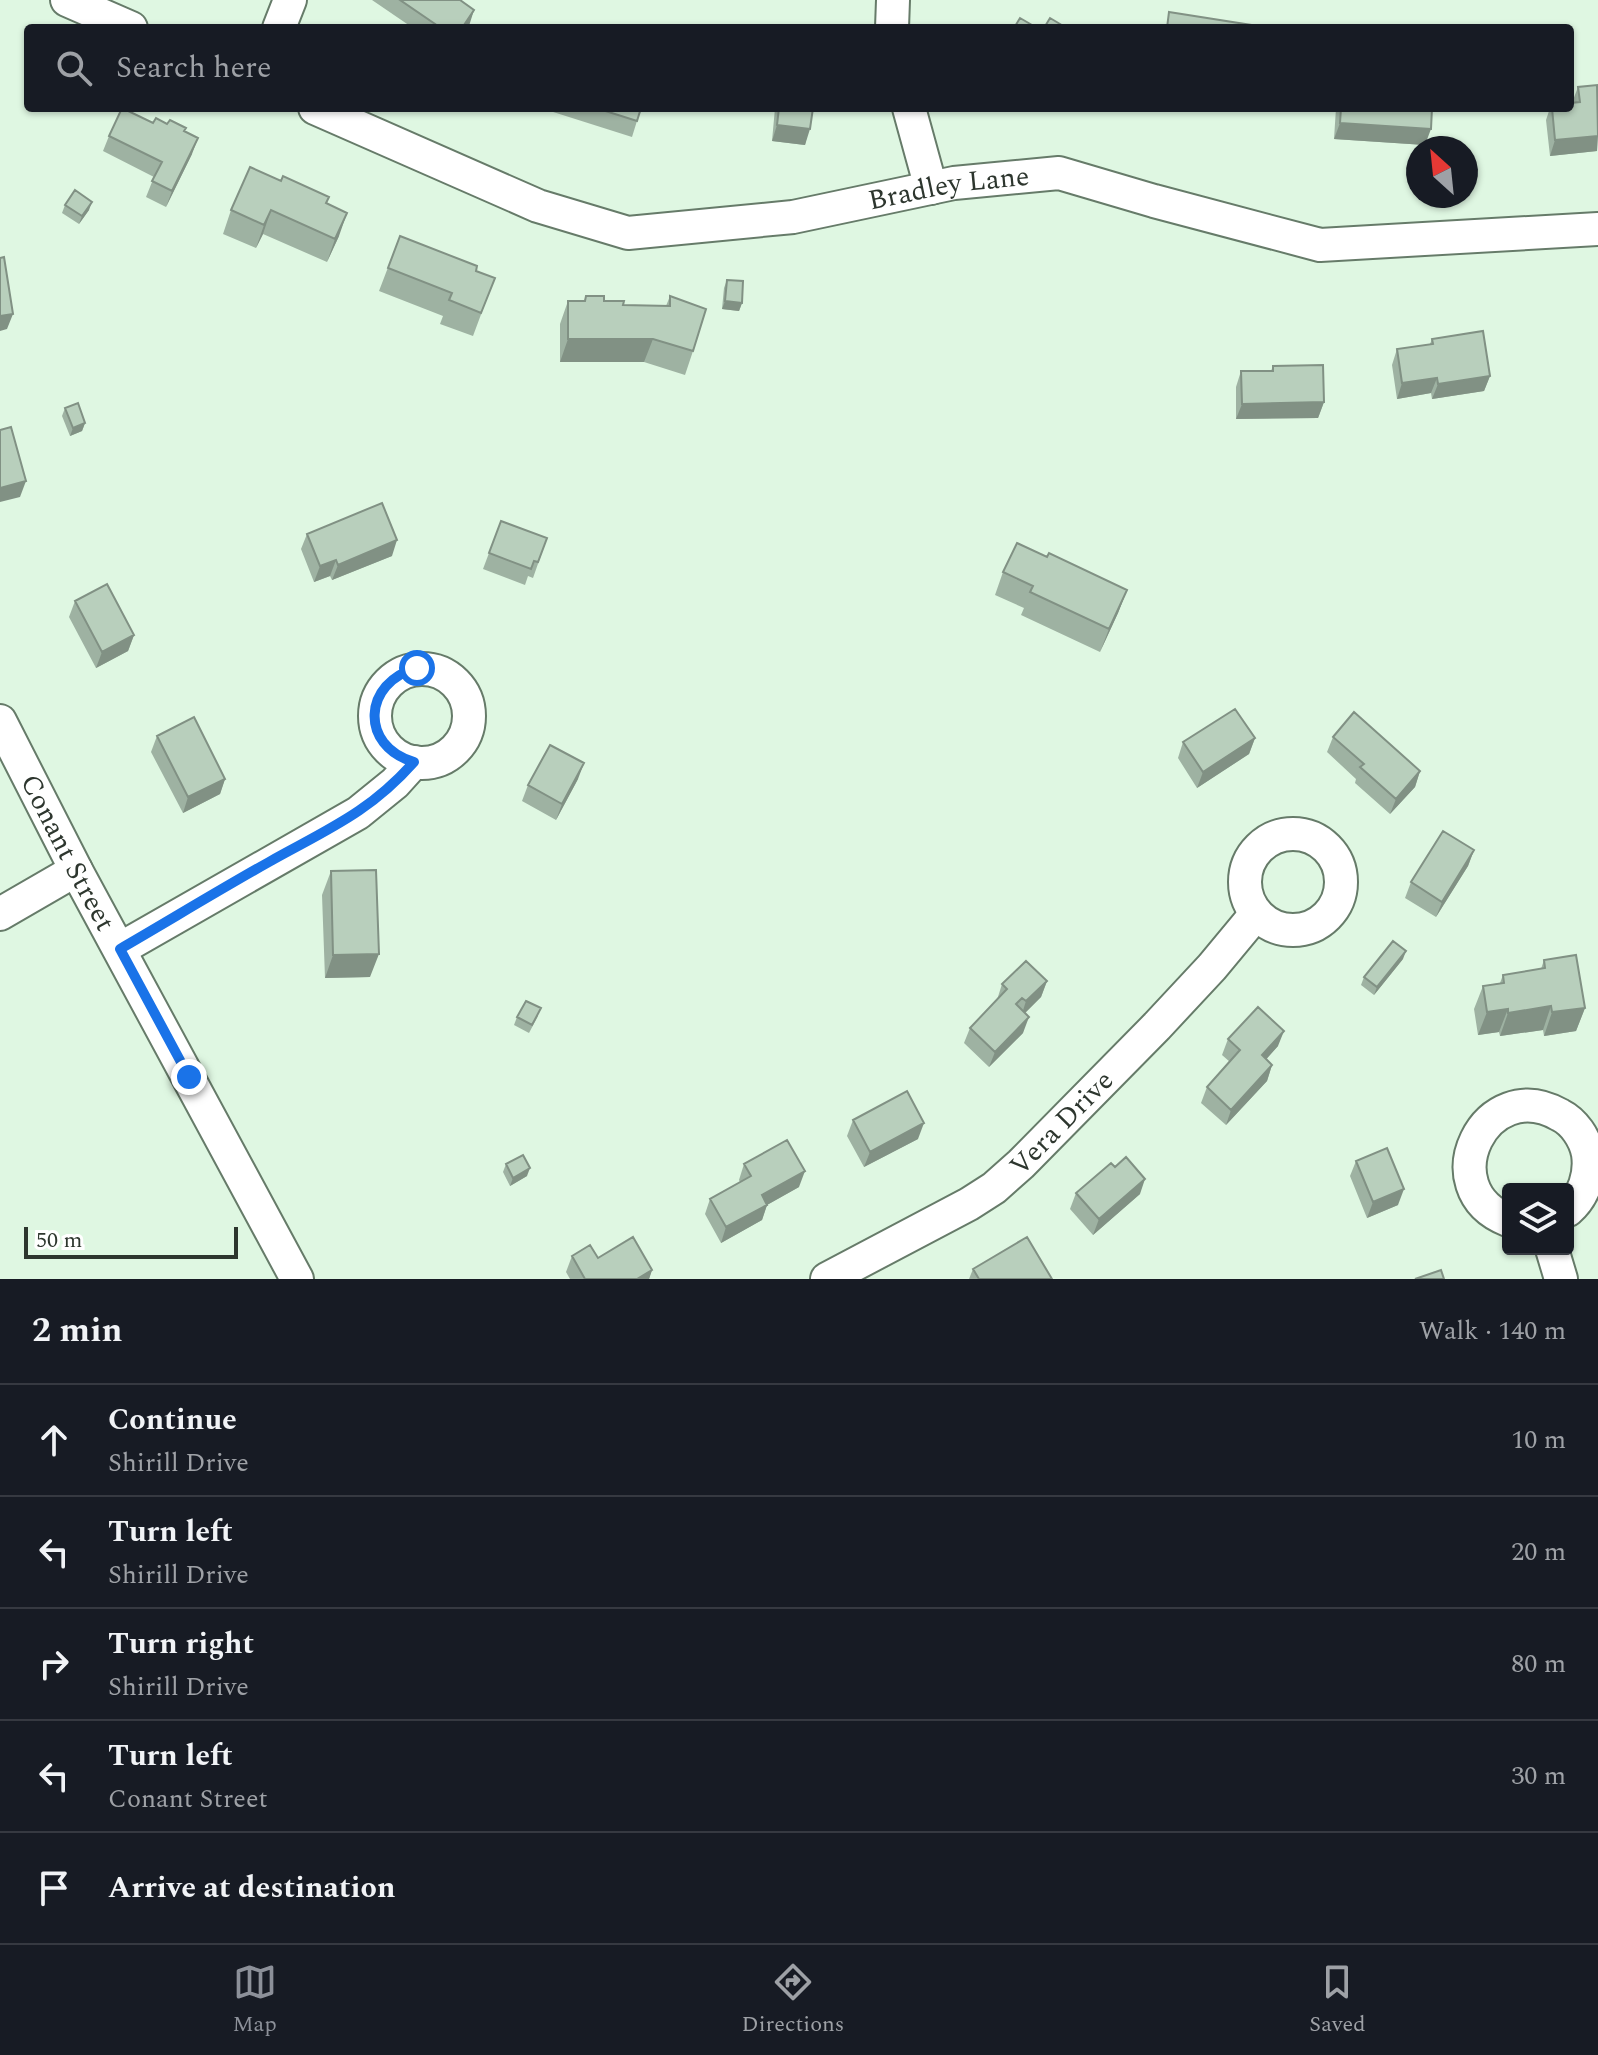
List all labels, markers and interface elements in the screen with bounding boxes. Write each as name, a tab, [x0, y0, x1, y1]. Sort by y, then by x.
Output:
search box	[24, 24, 1574, 112]
text: Search here	[116, 45, 272, 91]
icon: search	[52, 46, 96, 90]
north arrow	[1406, 136, 1478, 208]
street label: Bradley Lane	[864, 154, 1031, 222]
route start	[399, 650, 435, 686]
street label: Conant Street	[9, 766, 127, 939]
route end	[171, 1059, 207, 1095]
street label: Vera Drive	[999, 1060, 1124, 1186]
map controls	[1502, 1183, 1574, 1255]
button: layers	[1502, 1183, 1574, 1255]
scale bar	[24, 1223, 238, 1259]
text: 50 m	[36, 1224, 82, 1257]
text: 2 min	[32, 1305, 122, 1357]
text: Walk · 140 m	[1419, 1311, 1566, 1351]
text: Continue	[108, 1397, 237, 1443]
icon: ahead	[32, 1418, 76, 1462]
text: 10 m	[1511, 1420, 1566, 1460]
text: Shirill Drive	[108, 1443, 249, 1483]
text: Turn left	[108, 1509, 233, 1555]
icon: left	[32, 1530, 76, 1574]
text: 20 m	[1511, 1532, 1566, 1572]
text: Shirill Drive	[108, 1555, 249, 1595]
text: Turn right	[108, 1621, 254, 1667]
icon: right	[32, 1642, 76, 1686]
text: 80 m	[1511, 1644, 1566, 1684]
text: Shirill Drive	[108, 1667, 249, 1707]
text: Turn left	[108, 1733, 233, 1779]
icon: left	[32, 1754, 76, 1798]
text: 30 m	[1511, 1756, 1566, 1796]
text: Conant Street	[108, 1779, 268, 1819]
text: Arrive at destination	[108, 1865, 395, 1911]
icon: arrive	[32, 1866, 76, 1910]
tab: Map	[232, 1960, 277, 2041]
tab: Directions	[742, 1960, 844, 2041]
tab: Saved	[1309, 1960, 1366, 2041]

